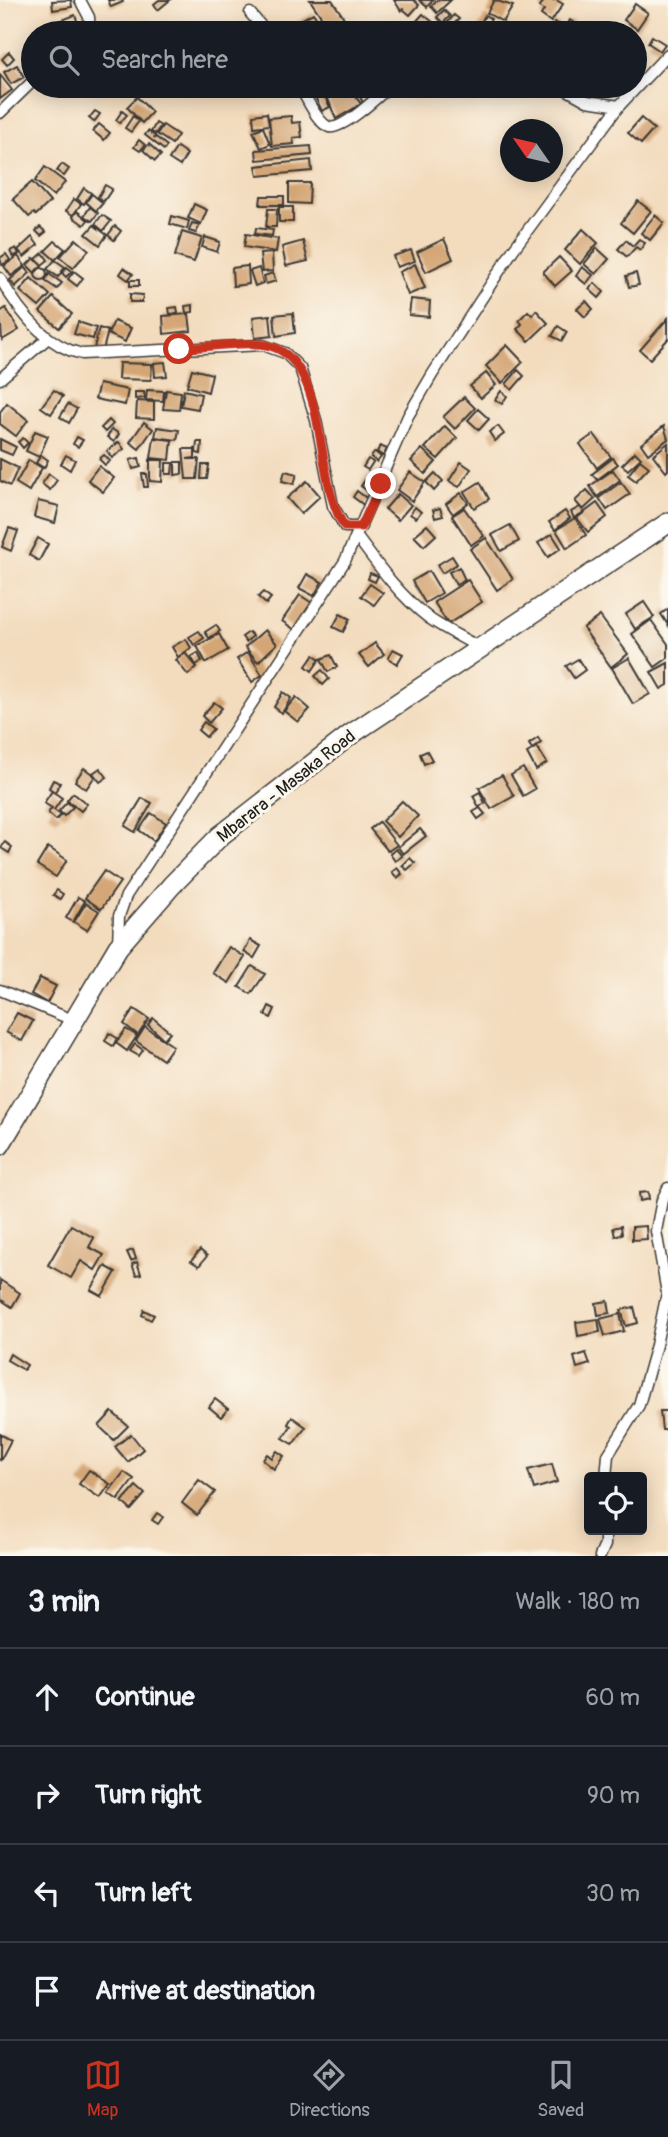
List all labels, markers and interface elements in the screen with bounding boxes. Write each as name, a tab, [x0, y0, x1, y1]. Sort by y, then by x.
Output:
search box	[21, 21, 647, 98]
icon: search	[45, 41, 83, 79]
text: Search here	[101, 44, 228, 76]
north arrow	[500, 119, 563, 182]
route start	[163, 333, 194, 364]
route end	[365, 468, 396, 499]
street label: Mbarara - Masaka Road	[212, 725, 360, 848]
map controls	[584, 1472, 647, 1535]
button: locate	[584, 1472, 647, 1535]
text: 3 min	[28, 1583, 100, 1620]
text: Walk · 180 m	[515, 1587, 640, 1616]
icon: ahead	[28, 1678, 66, 1716]
text: Continue	[95, 1681, 195, 1713]
text: 60 m	[585, 1683, 640, 1712]
icon: right	[28, 1776, 66, 1814]
text: Turn right	[95, 1779, 201, 1811]
text: 90 m	[587, 1781, 640, 1810]
icon: left	[28, 1874, 66, 1912]
text: Turn left	[95, 1877, 191, 1909]
text: 30 m	[586, 1879, 640, 1908]
icon: arrive	[28, 1972, 66, 2010]
text: Arrive at destination	[95, 1975, 315, 2007]
tab: Map	[84, 2056, 122, 2122]
tab: Directions	[289, 2056, 370, 2122]
tab: Saved	[537, 2056, 584, 2122]

